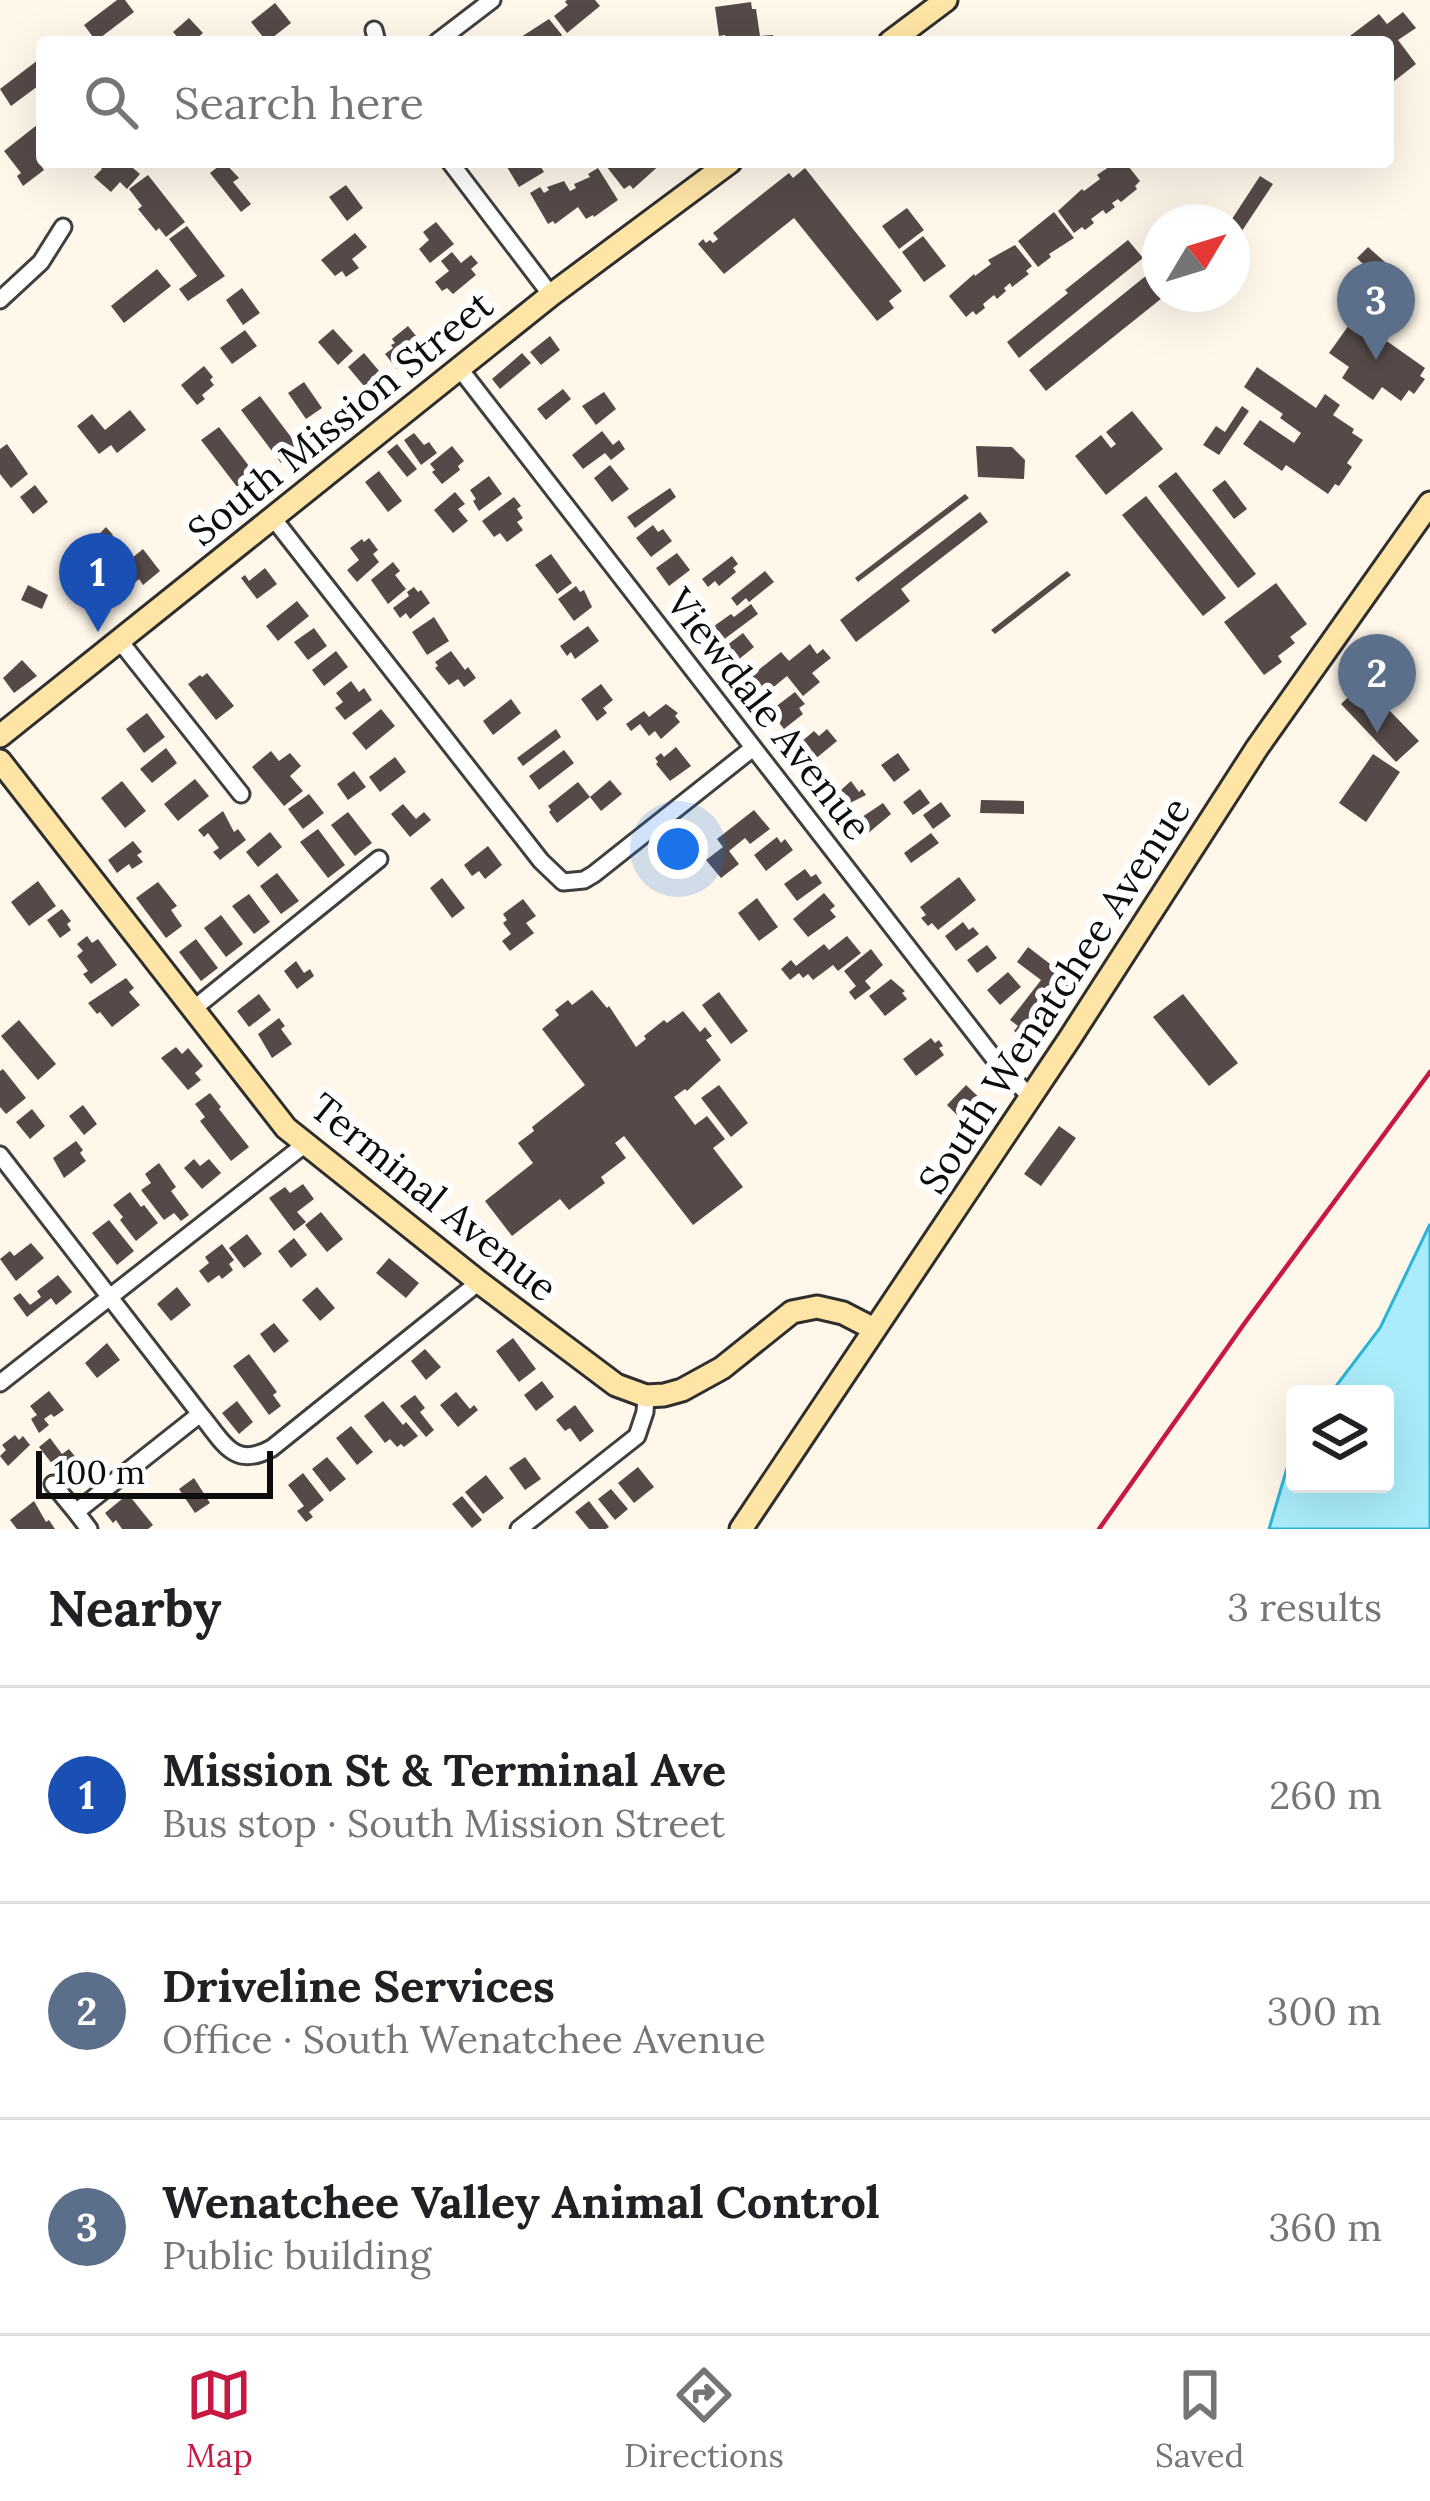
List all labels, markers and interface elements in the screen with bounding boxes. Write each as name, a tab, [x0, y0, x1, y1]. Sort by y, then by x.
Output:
search box	[36, 36, 1394, 168]
icon: search	[78, 69, 144, 135]
text: Search here	[174, 74, 424, 131]
north arrow	[1142, 204, 1250, 312]
pin: 3	[1337, 261, 1415, 360]
street label: South Mission Street	[177, 280, 503, 556]
pin: 1	[59, 533, 137, 632]
street label: Viewdale Avenue	[655, 577, 883, 850]
pin: 2	[1338, 634, 1416, 733]
street label: South Wenatchee Avenue	[907, 787, 1201, 1203]
your location	[648, 819, 708, 879]
street label: Terminal Avenue	[300, 1082, 568, 1312]
map controls	[1286, 1385, 1394, 1493]
button: layers	[1286, 1385, 1394, 1493]
scale bar	[36, 1445, 273, 1498]
text: 100 m	[54, 1451, 145, 1493]
text: Nearby	[48, 1575, 221, 1640]
text: 3 results	[1227, 1582, 1382, 1632]
text: Mission St & Terminal Ave	[162, 1741, 726, 1798]
text: 1	[79, 1770, 95, 1820]
text: 260 m	[1269, 1770, 1382, 1820]
text: Bus stop · South Mission Street	[162, 1798, 725, 1848]
text: Driveline Services	[162, 1957, 555, 2014]
text: 2	[77, 1986, 97, 2036]
text: 300 m	[1267, 1986, 1382, 2036]
text: Office · South Wenatchee Avenue	[162, 2014, 766, 2064]
text: Wenatchee Valley Animal Control	[162, 2173, 880, 2230]
text: 3	[76, 2202, 98, 2252]
text: 360 m	[1268, 2202, 1382, 2252]
text: Public building	[162, 2230, 431, 2280]
tab: Map	[186, 2362, 253, 2476]
tab: Directions	[624, 2362, 784, 2476]
tab: Saved	[1155, 2362, 1244, 2476]

